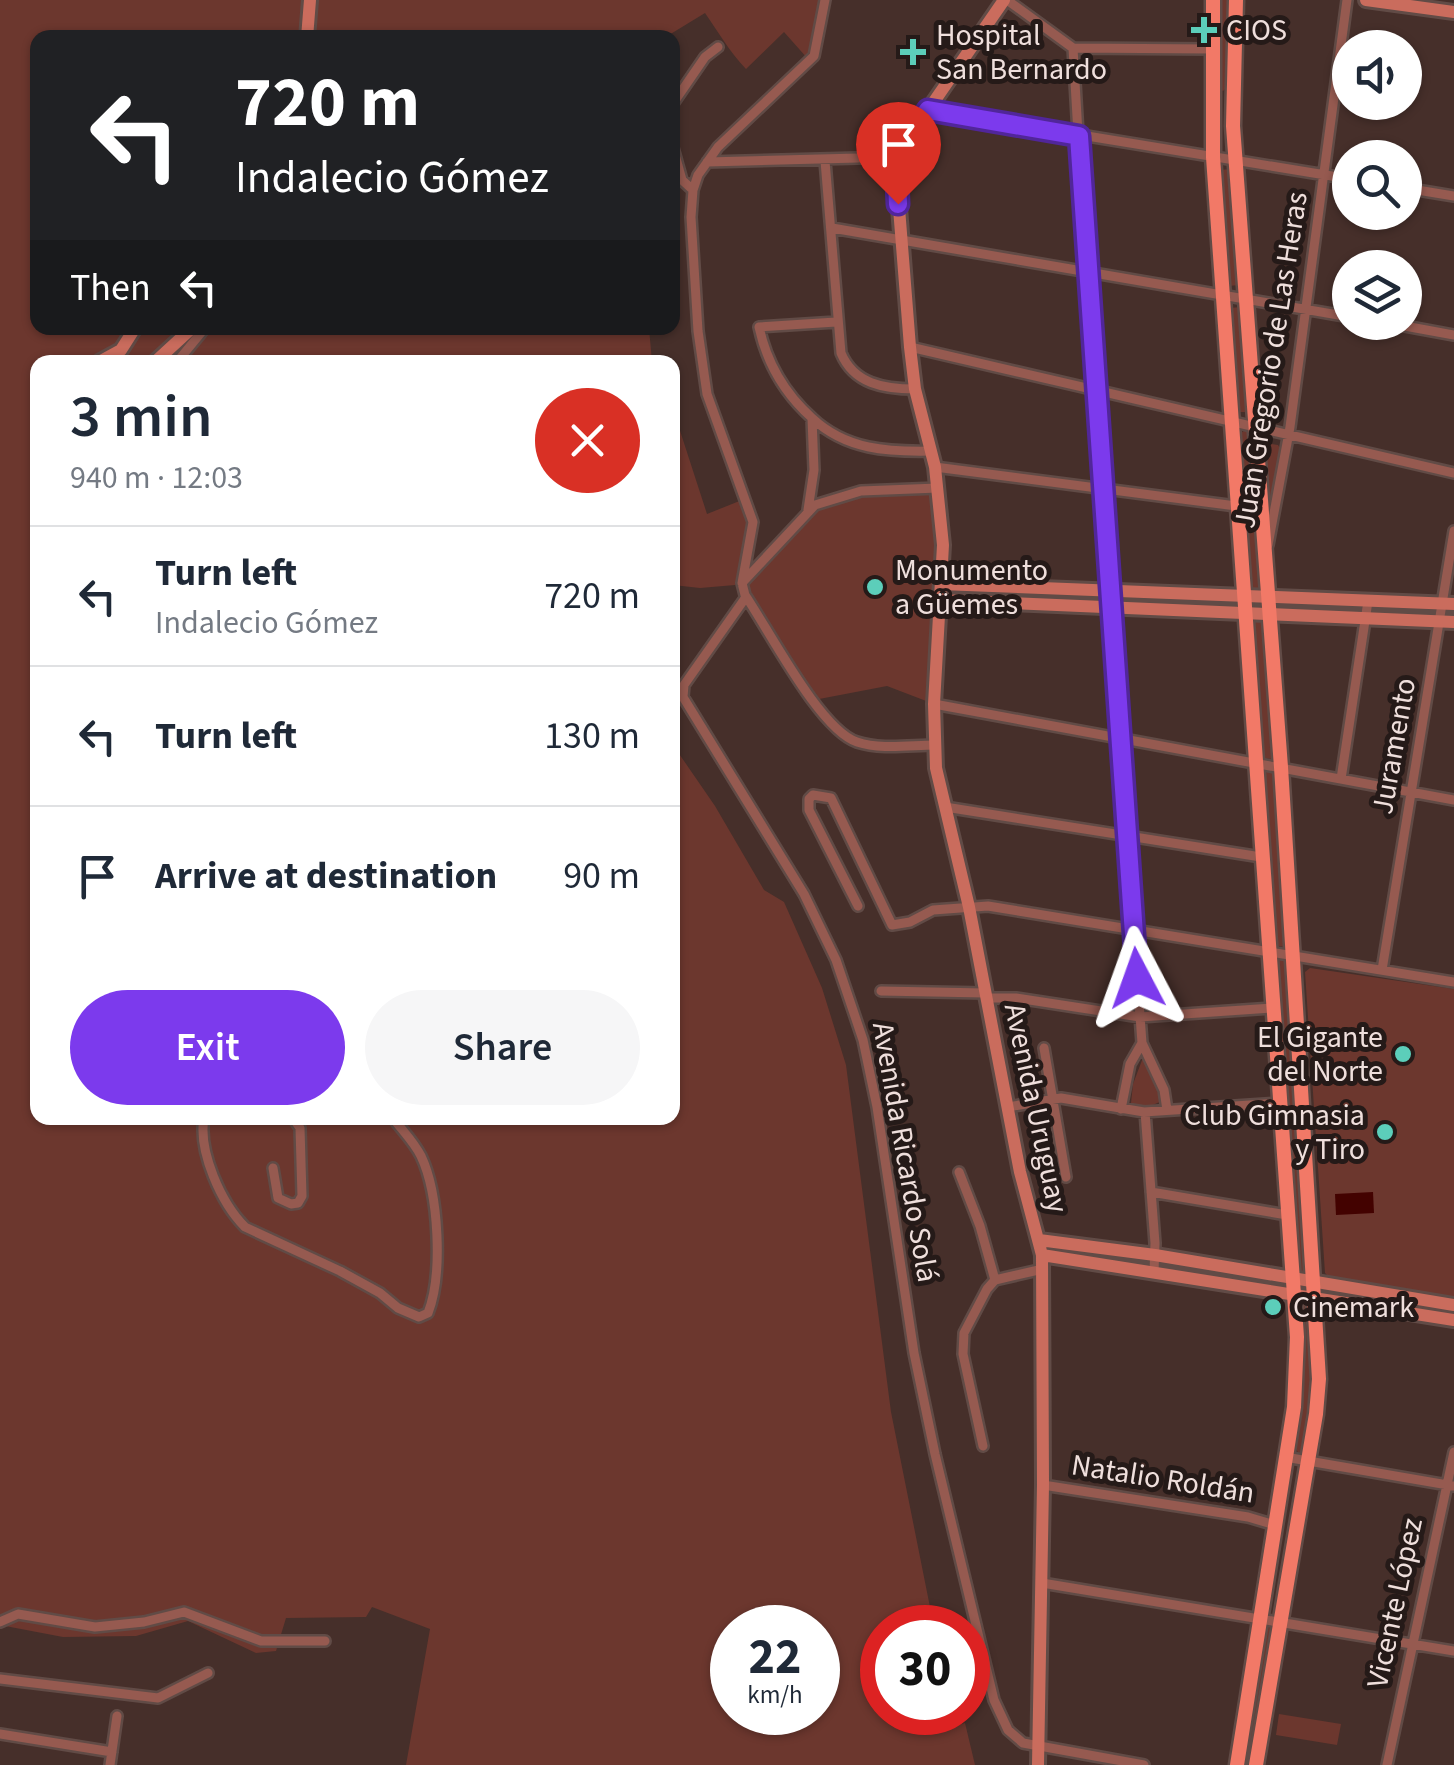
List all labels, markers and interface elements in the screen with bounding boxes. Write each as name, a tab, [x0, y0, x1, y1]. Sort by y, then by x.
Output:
place label: CIOS	[1226, 9, 1287, 52]
place label: Hospital San Bernardo	[936, 14, 1107, 91]
marker: CIOS	[1191, 17, 1217, 43]
map controls	[1332, 30, 1422, 340]
button: sound	[1332, 30, 1422, 120]
marker: Hospital San Bernardo	[900, 39, 926, 65]
text: 720 m	[235, 53, 420, 153]
icon: left	[70, 70, 200, 200]
pin	[856, 102, 941, 205]
icon: arrive	[871, 117, 926, 172]
button: search	[1332, 140, 1422, 230]
text: Indalecio Gómez	[235, 146, 549, 210]
street label: Juan Gregorio de Las Heras	[1223, 189, 1319, 531]
button: layers	[1332, 250, 1422, 340]
icon: left	[171, 260, 226, 315]
text: Then	[70, 261, 151, 315]
text: 3 min	[70, 375, 213, 460]
button: close	[535, 388, 640, 493]
text: 940 m · 12:03	[70, 455, 243, 501]
text: Turn left	[155, 546, 297, 600]
place label: Monumento a Güemes	[895, 549, 1048, 626]
icon: left	[70, 569, 125, 624]
text: 720 m	[544, 569, 640, 623]
marker: Monumento a Güemes	[864, 576, 886, 598]
text: Indalecio Gómez	[155, 600, 378, 646]
street label: Juramento	[1361, 674, 1427, 818]
icon: left	[70, 709, 125, 764]
text: Turn left	[155, 709, 297, 763]
text: 130 m	[544, 709, 640, 763]
icon: arrive	[70, 849, 125, 904]
text: Arrive at destination	[155, 849, 497, 903]
text: 90 m	[563, 849, 640, 903]
position arrow	[1085, 926, 1189, 1030]
button: Exit	[70, 990, 345, 1105]
button: Share	[365, 990, 640, 1105]
street label: Avenida Uruguay	[993, 999, 1079, 1217]
place label: El Gigante del Norte	[1257, 1016, 1383, 1093]
street label: Avenida Ricardo Solá	[861, 1019, 949, 1285]
marker: El Gigante del Norte	[1392, 1043, 1414, 1065]
place label: Club Gimnasia y Tiro	[1184, 1094, 1365, 1171]
marker: Club Gimnasia y Tiro	[1374, 1121, 1396, 1143]
place label: Cinemark	[1293, 1286, 1414, 1329]
marker: Cinemark	[1262, 1296, 1284, 1318]
street label: Natalio Roldán	[1068, 1443, 1258, 1515]
street label: Vicente López	[1356, 1514, 1434, 1692]
speed limit sign: 30	[860, 1605, 990, 1735]
text: 22	[749, 1622, 801, 1693]
text: km/h	[747, 1677, 803, 1713]

